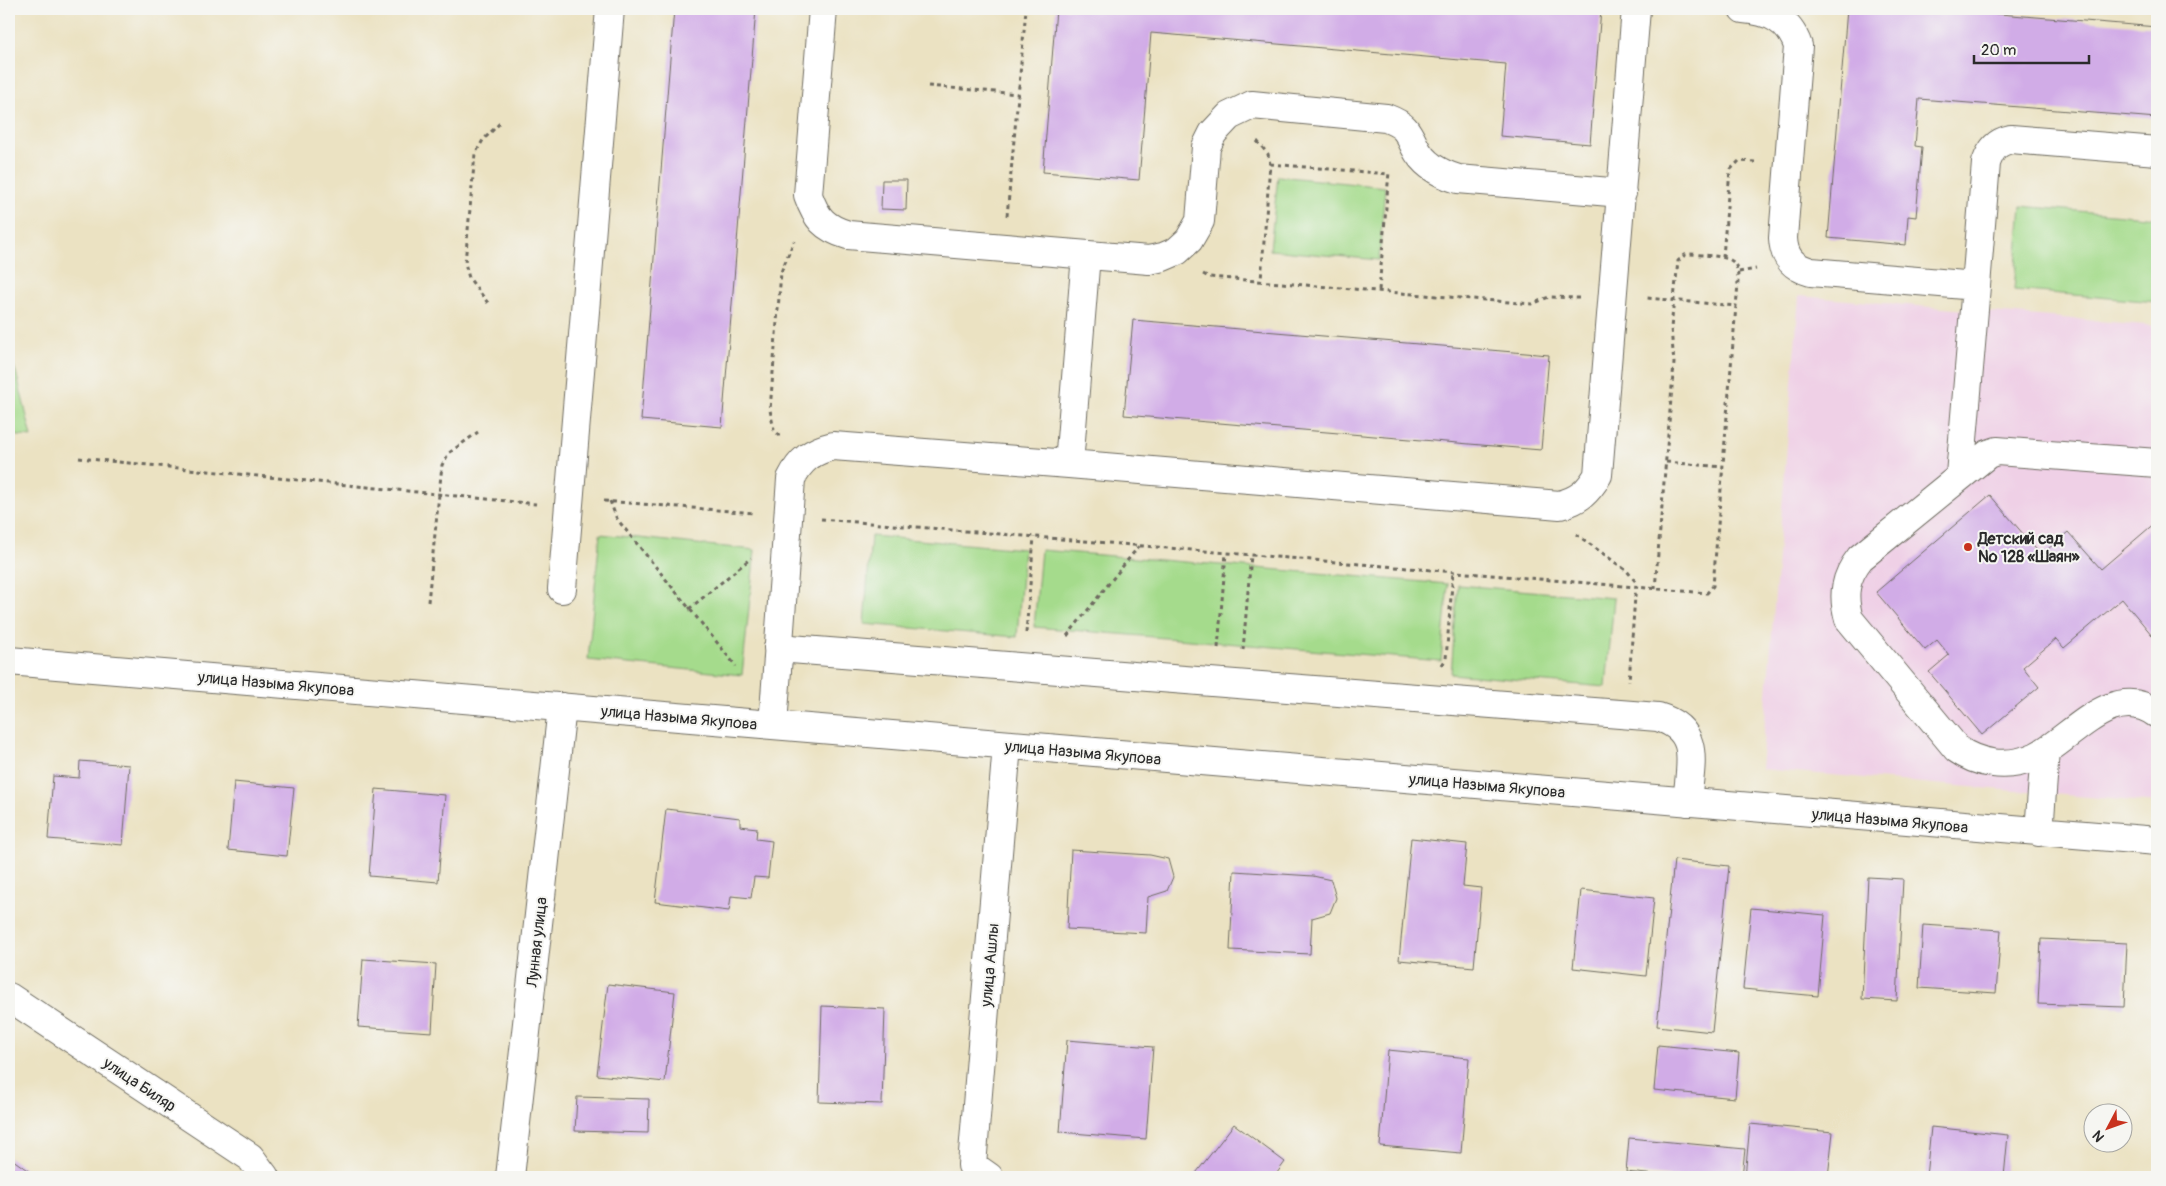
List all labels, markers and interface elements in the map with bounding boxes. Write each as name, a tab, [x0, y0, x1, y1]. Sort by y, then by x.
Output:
scale bar	[1974, 32, 2088, 64]
text: 20 m	[1981, 41, 2016, 60]
place label: Детский сад № 128 «Шаян»	[1977, 529, 2081, 567]
marker: Детский сад № 128 «Шаян»	[1962, 541, 1974, 553]
street label: улица Назыма Якупова	[196, 667, 355, 701]
street label: улица Назыма Якупова	[599, 701, 758, 735]
street label: улица Назыма Якупова	[1003, 736, 1162, 770]
street label: улица Назыма Якупова	[1407, 769, 1566, 803]
street label: улица Назыма Якупова	[1810, 804, 1969, 838]
street label: Лунная улица	[522, 896, 552, 989]
street label: улица Ашлы	[976, 923, 1004, 1009]
street label: улица Биляр	[98, 1053, 180, 1116]
north arrow	[2084, 1104, 2134, 1154]
text: N	[2089, 1127, 2108, 1145]

